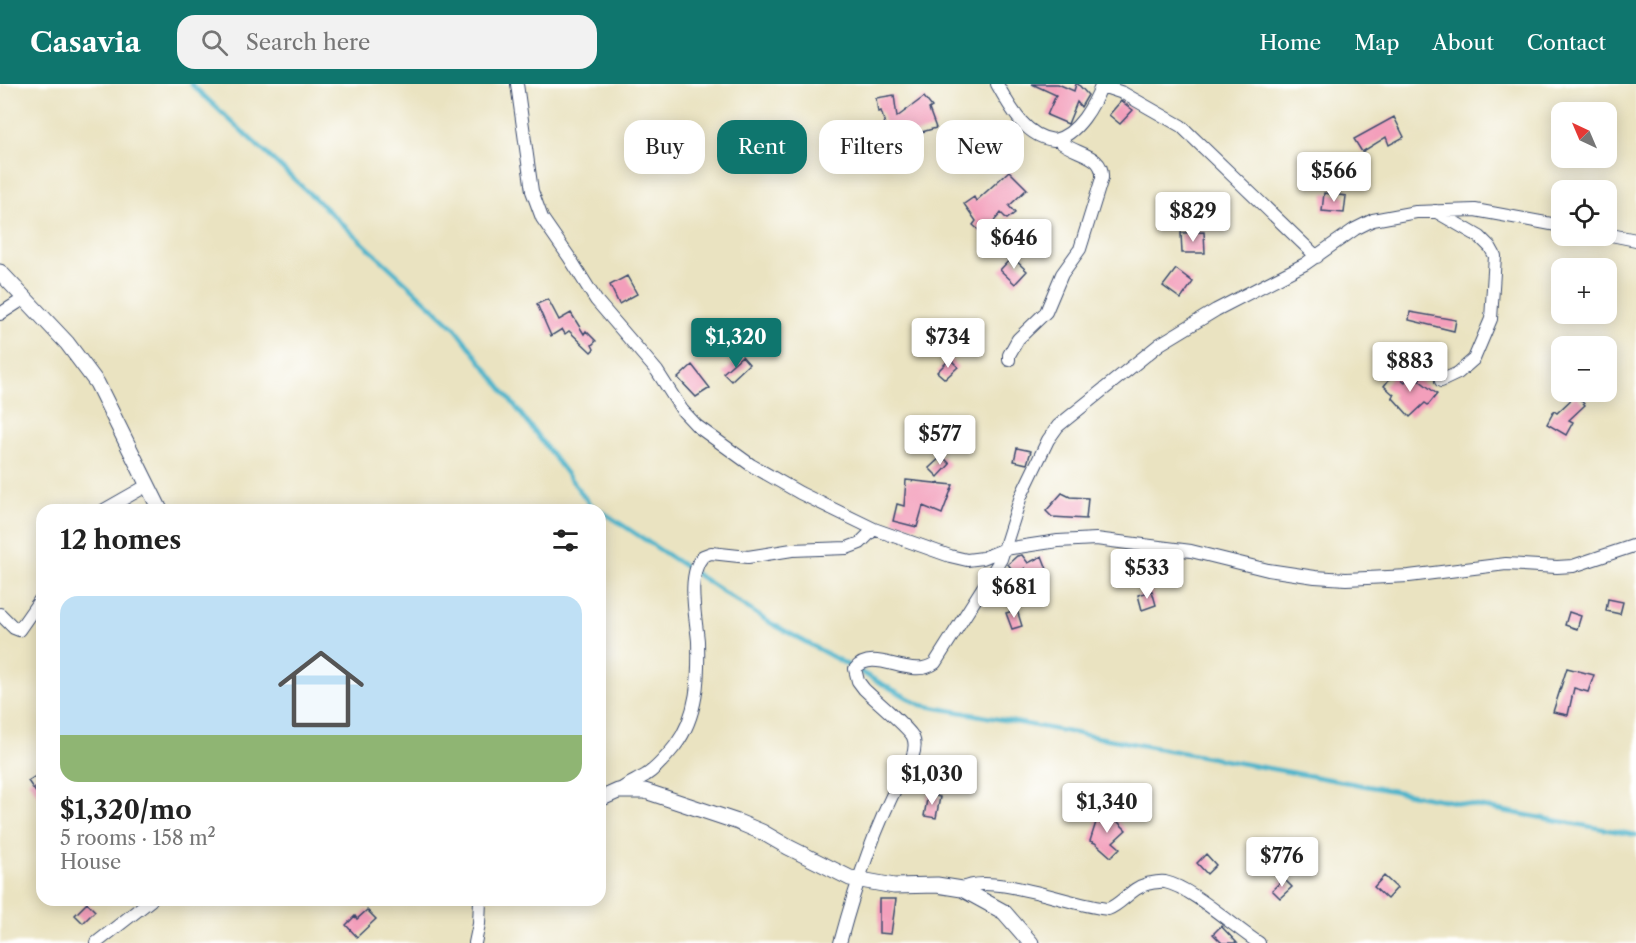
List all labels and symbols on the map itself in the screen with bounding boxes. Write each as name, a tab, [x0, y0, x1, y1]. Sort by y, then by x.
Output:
north arrow	[1551, 102, 1617, 168]
pin: $566	[1298, 152, 1370, 203]
pin: $829	[1157, 192, 1229, 243]
pin: $646	[978, 219, 1050, 270]
pin: $1,320	[687, 318, 785, 369]
pin: $734	[912, 318, 984, 369]
pin: $883	[1374, 342, 1446, 393]
pin: $577	[904, 415, 976, 466]
pin: $533	[1111, 549, 1183, 600]
pin: $681	[978, 568, 1050, 619]
pin: $1,030	[883, 755, 981, 806]
pin: $1,340	[1058, 783, 1156, 834]
pin: $776	[1246, 837, 1318, 888]

